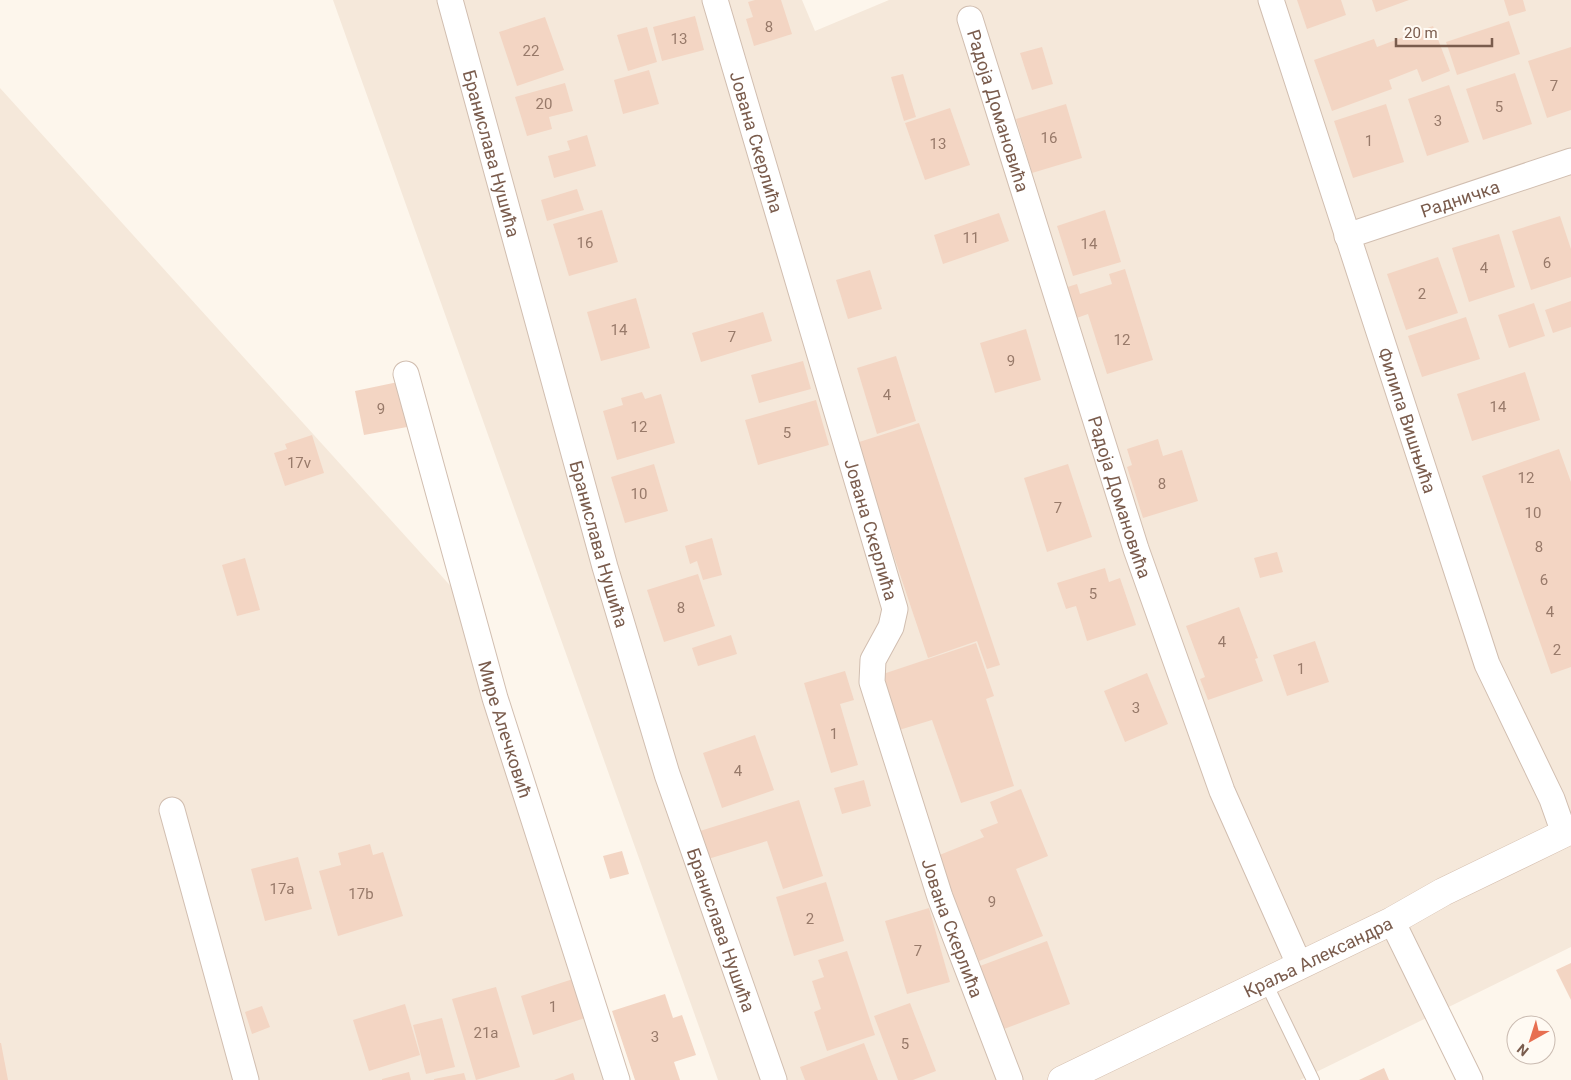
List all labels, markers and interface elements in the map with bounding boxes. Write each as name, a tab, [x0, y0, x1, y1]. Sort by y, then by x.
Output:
scale bar	[1396, 15, 1492, 47]
house number: 8	[765, 18, 773, 36]
text: 20 m	[1404, 24, 1438, 42]
street label: Радоја Домановића	[963, 27, 1034, 194]
house number: 13	[671, 30, 687, 48]
house number: 22	[523, 42, 539, 60]
street label: Бранислава Нушића	[459, 67, 525, 239]
street label: Јована Скерлића	[726, 69, 788, 215]
house number: 7	[1550, 77, 1558, 95]
house number: 20	[536, 95, 552, 113]
house number: 5	[1495, 98, 1503, 116]
house number: 3	[1434, 112, 1442, 130]
house number: 16	[1041, 129, 1057, 147]
house number: 1	[1365, 132, 1373, 150]
house number: 13	[930, 135, 946, 153]
street label: Радничка	[1418, 175, 1502, 221]
house number: 11	[963, 229, 979, 247]
house number: 16	[577, 234, 593, 252]
house number: 14	[1081, 235, 1098, 253]
house number: 6	[1543, 254, 1551, 272]
house number: 4	[1480, 259, 1489, 277]
house number: 2	[1418, 285, 1426, 303]
house number: 14	[611, 321, 628, 339]
house number: 7	[728, 328, 736, 346]
house number: 12	[1114, 331, 1130, 349]
street label: Филипа Вишњића	[1374, 345, 1441, 496]
house number: 9	[1007, 352, 1015, 370]
house number: 4	[883, 386, 892, 404]
house number: 14	[1490, 398, 1507, 416]
house number: 9	[377, 400, 385, 418]
street label: Радоја Домановића	[1084, 413, 1156, 581]
house number: 12	[631, 418, 647, 436]
house number: 5	[783, 424, 791, 442]
house number: 17v	[287, 454, 311, 472]
street label: Јована Скерлића	[841, 456, 902, 603]
street label: Бранислава Нушића	[566, 458, 633, 630]
house number: 12	[1518, 469, 1534, 487]
house number: 8	[1158, 475, 1166, 493]
house number: 10	[631, 485, 647, 503]
house number: 7	[1054, 499, 1062, 517]
house number: 10	[1525, 504, 1541, 522]
house number: 8	[1535, 538, 1543, 556]
house number: 6	[1540, 571, 1548, 589]
house number: 5	[1089, 585, 1097, 603]
house number: 8	[677, 599, 685, 617]
house number: 4	[1546, 603, 1555, 621]
house number: 4	[1218, 633, 1227, 651]
house number: 2	[1553, 641, 1561, 659]
street label: Мире Алечковић	[475, 658, 537, 801]
house number: 1	[1297, 660, 1305, 678]
house number: 3	[1132, 699, 1140, 717]
house number: 1	[830, 725, 838, 743]
house number: 4	[734, 762, 743, 780]
street label: Бранислава Нушића	[683, 845, 760, 1015]
street label: Јована Скерлића	[918, 856, 988, 1000]
house number: 17a	[269, 880, 295, 898]
house number: 17b	[348, 885, 374, 903]
house number: 9	[988, 893, 996, 911]
house number: 2	[806, 910, 814, 928]
street label: Краља Александра	[1240, 912, 1396, 1001]
house number: 7	[914, 942, 922, 960]
house number: 1	[549, 998, 557, 1016]
north arrow	[1506, 1015, 1556, 1065]
house number: 21a	[473, 1024, 499, 1042]
house number: 3	[651, 1028, 659, 1046]
house number: 5	[901, 1035, 909, 1053]
text: N	[1514, 1041, 1532, 1059]

